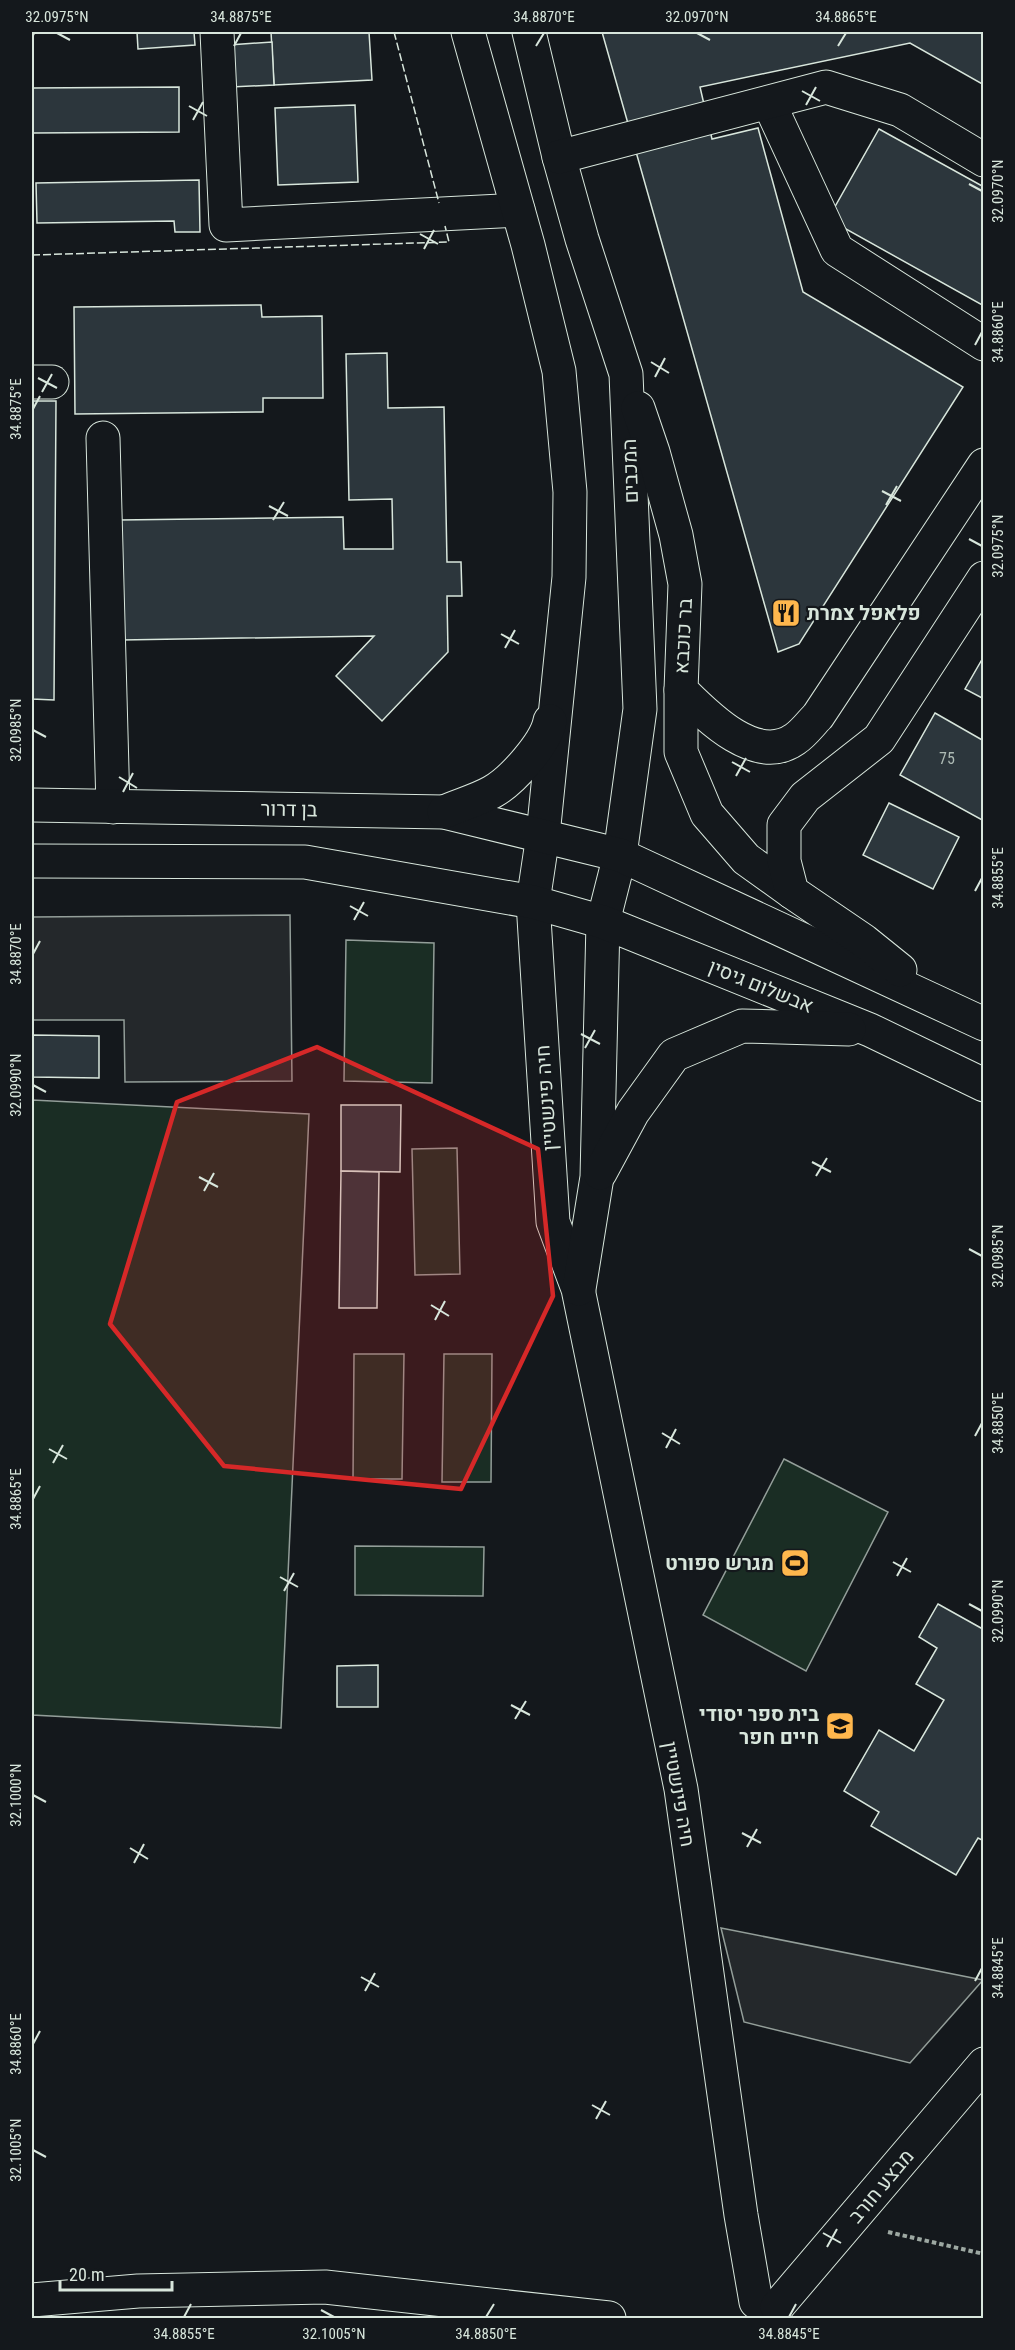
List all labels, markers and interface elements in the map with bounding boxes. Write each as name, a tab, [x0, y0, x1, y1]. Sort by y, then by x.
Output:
text: 32.0975°N	[25, 8, 89, 26]
text: 34.8875°E	[210, 8, 272, 26]
text: 34.8870°E	[513, 8, 575, 26]
text: 32.0970°N	[665, 8, 729, 26]
text: 34.8865°E	[815, 8, 877, 26]
text: 32.0970°N	[989, 159, 1007, 223]
text: 34.8860°E	[989, 301, 1007, 363]
text: 34.8875°E	[7, 378, 25, 440]
street label: המכבים	[617, 438, 643, 504]
text: 32.0975°N	[989, 514, 1007, 578]
street label: בר כוכבא	[669, 597, 697, 674]
restaurant icon: פלאפל צמרת	[770, 597, 802, 629]
place label: פלאפל צמרת	[807, 601, 921, 625]
text: 32.0985°N	[7, 698, 25, 762]
house number: 75	[939, 749, 955, 768]
street label: בן דרור	[260, 797, 318, 822]
text: 34.8855°E	[989, 847, 1007, 909]
text: 34.8870°E	[7, 923, 25, 985]
street label: אבשלום גיסין	[705, 954, 817, 1018]
street label: חיה פינשטיין	[530, 1044, 562, 1152]
text: 32.0990°N	[7, 1053, 25, 1117]
text: 32.0985°N	[989, 1224, 1007, 1288]
text: 34.8850°E	[989, 1392, 1007, 1454]
text: 34.8865°E	[7, 1468, 25, 1530]
sports icon: מגרש ספורט	[779, 1547, 811, 1579]
place label: מגרש ספורט	[665, 1551, 774, 1575]
text: 32.0990°N	[989, 1579, 1007, 1643]
place label: בית ספר יסודי חיים חפר	[699, 1702, 819, 1749]
school or university icon: בית ספר יסודי חיים חפר	[824, 1710, 856, 1742]
street label: חיה פינשטיין	[658, 1740, 700, 1848]
text: 32.1000°N	[7, 1763, 25, 1827]
text: 34.8845°E	[989, 1937, 1007, 1999]
text: 34.8860°E	[7, 2013, 25, 2075]
text: 32.1005°N	[7, 2118, 25, 2182]
street label: מבצע חורב	[843, 2144, 919, 2228]
scale bar	[60, 2254, 172, 2292]
text: 20 m	[69, 2264, 104, 2285]
text: 34.8855°E	[153, 2325, 215, 2343]
text: 32.1005°N	[302, 2325, 366, 2343]
text: 34.8850°E	[455, 2325, 517, 2343]
text: 34.8845°E	[758, 2325, 820, 2343]

